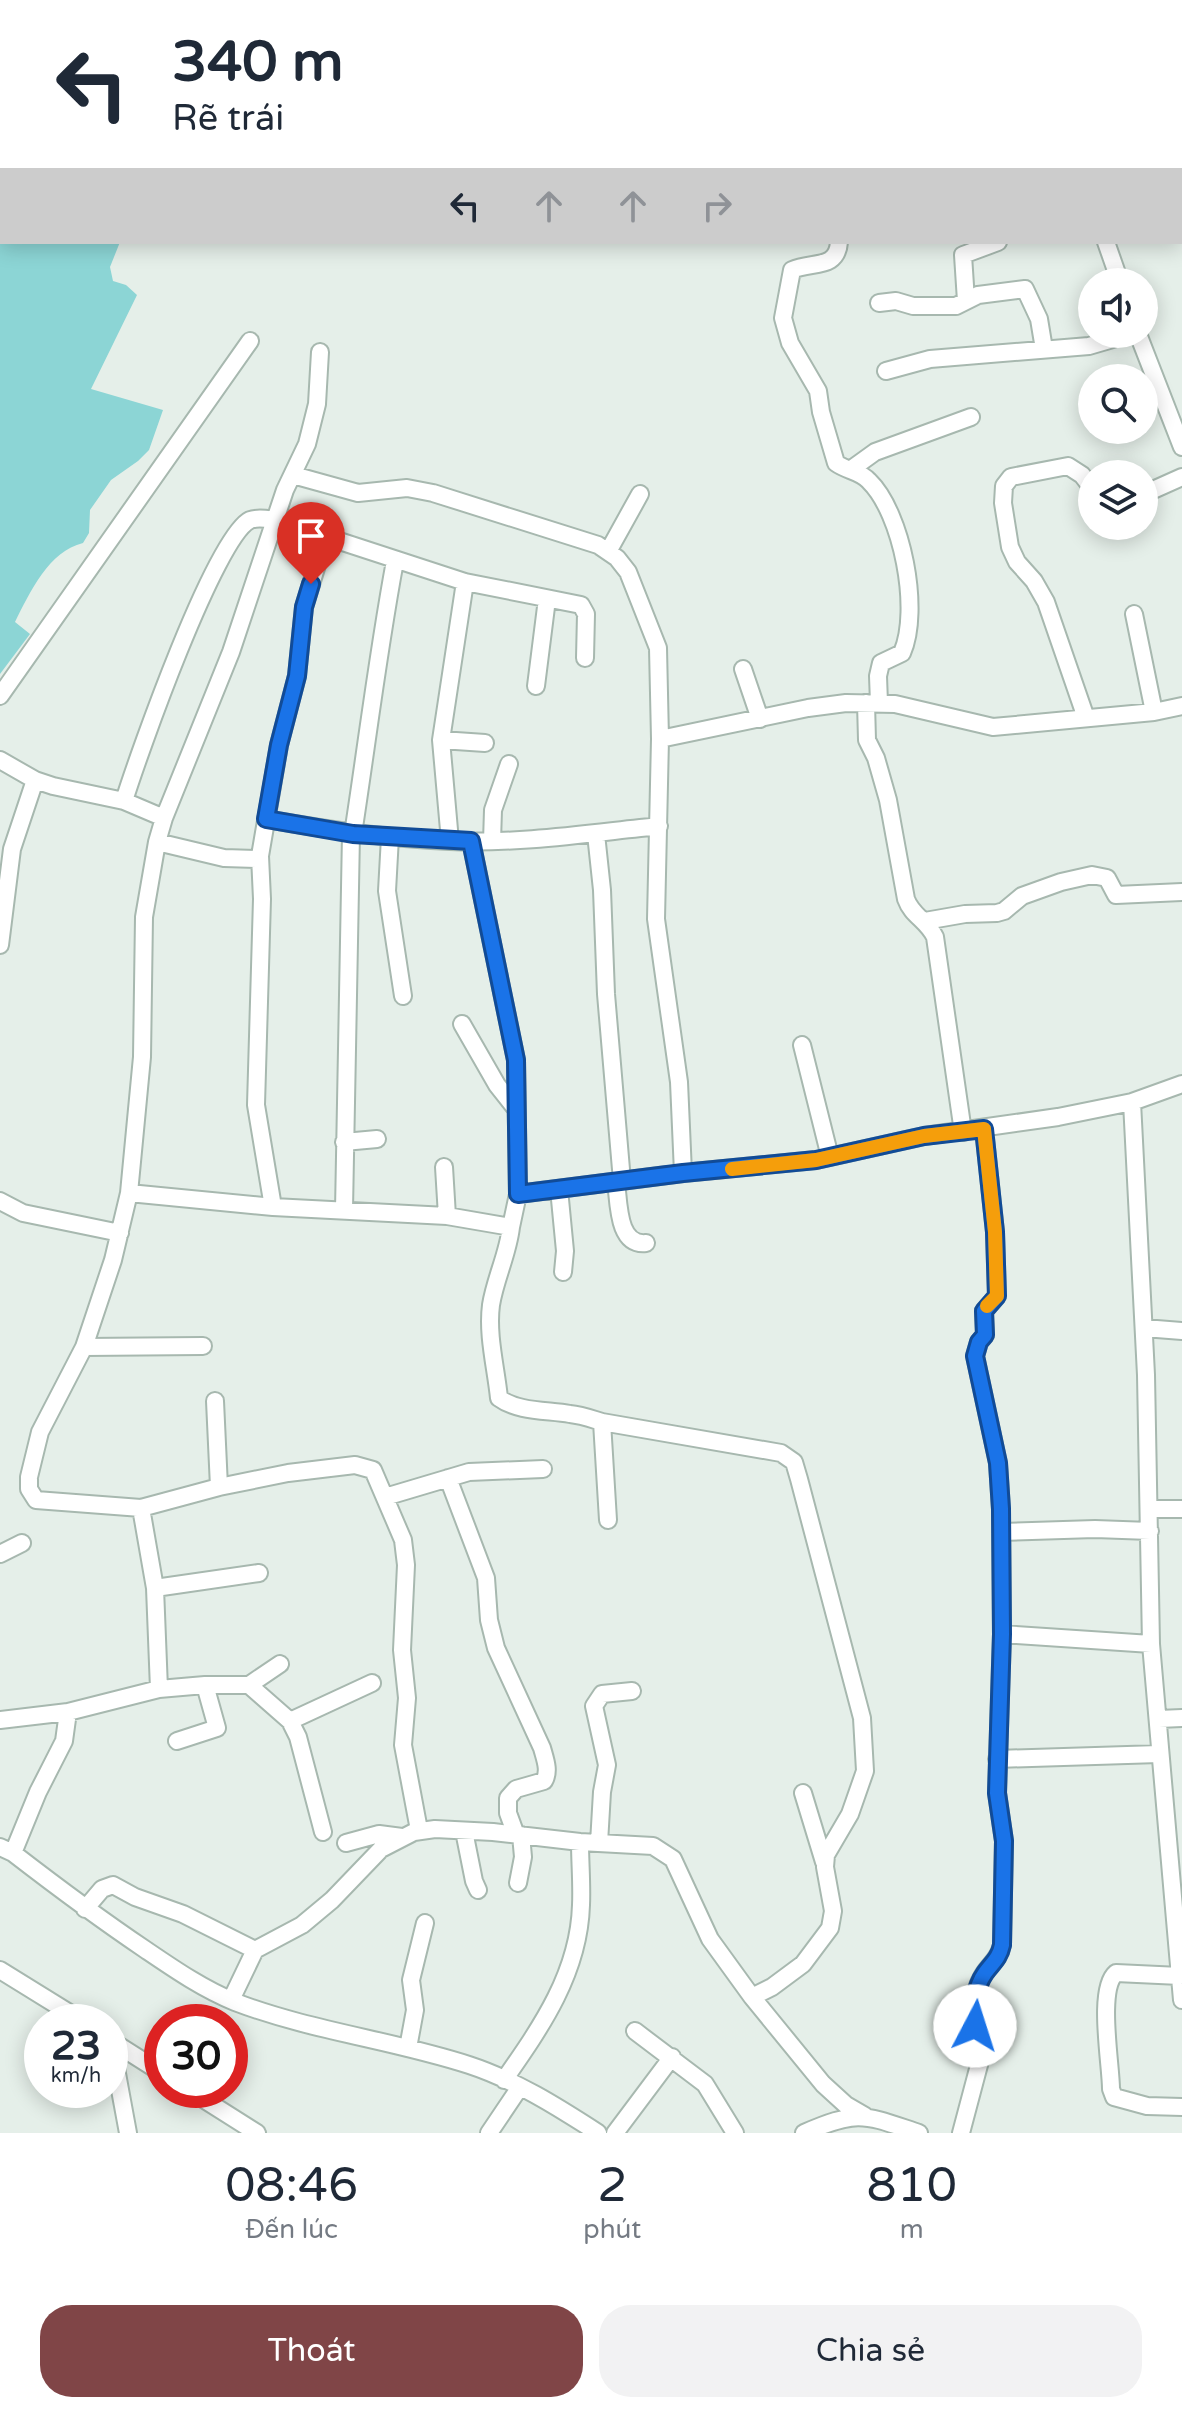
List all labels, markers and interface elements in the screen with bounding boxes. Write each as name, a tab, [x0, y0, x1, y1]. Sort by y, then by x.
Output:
text: 340 m	[172, 29, 343, 96]
icon: left	[40, 32, 144, 136]
text: Rẽ trái	[172, 97, 284, 140]
icon: left	[443, 184, 487, 228]
icon: ahead	[527, 184, 571, 228]
icon: ahead	[611, 184, 655, 228]
icon: right	[695, 184, 739, 228]
map controls	[1078, 268, 1158, 540]
button: sound	[1078, 268, 1158, 348]
button: search	[1078, 364, 1158, 444]
button: layers	[1078, 460, 1158, 540]
pin	[277, 502, 345, 584]
icon: arrive	[289, 514, 333, 558]
position arrow	[933, 1984, 1017, 2068]
speed limit sign: 30	[144, 2004, 248, 2108]
text: 23	[51, 2022, 101, 2070]
text: km/h	[51, 2064, 101, 2088]
text: 08:46	[225, 2157, 358, 2215]
text: 2	[597, 2157, 627, 2215]
text: 810	[866, 2157, 957, 2215]
text: Đến lúc	[245, 2214, 338, 2245]
text: phút	[583, 2214, 641, 2245]
text: m	[900, 2214, 924, 2245]
button: Thoát	[40, 2305, 583, 2397]
button: Chia sẻ	[599, 2305, 1142, 2397]

